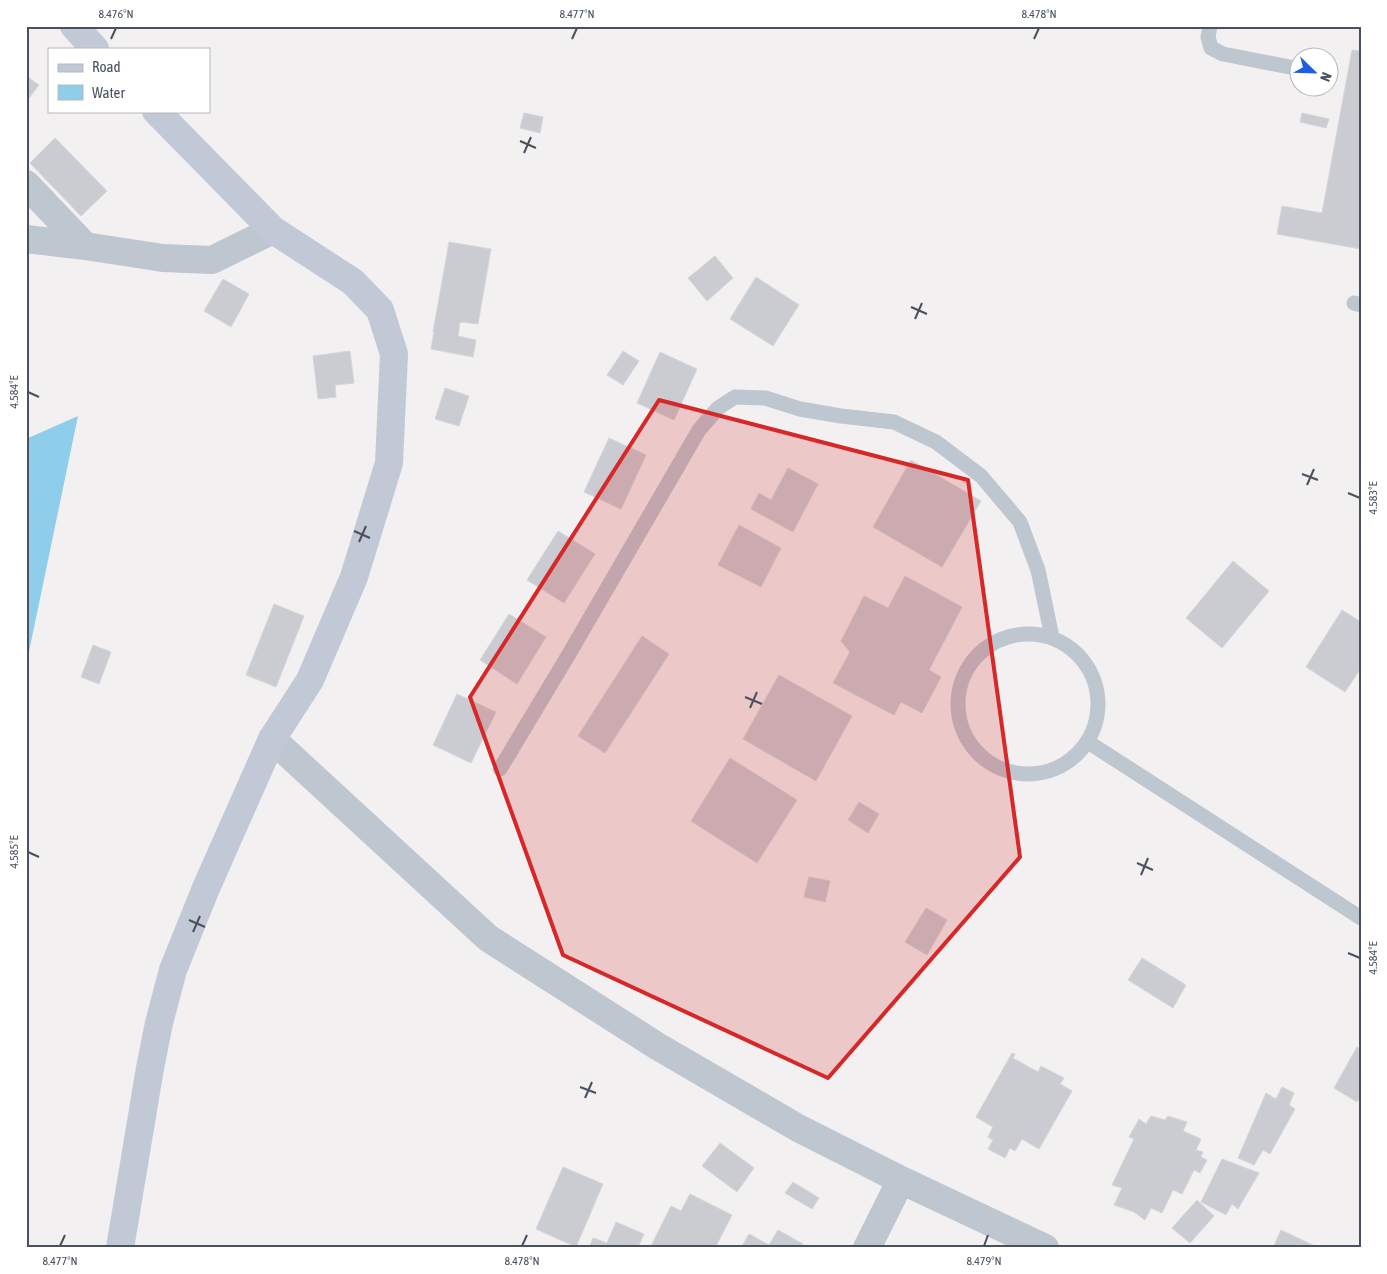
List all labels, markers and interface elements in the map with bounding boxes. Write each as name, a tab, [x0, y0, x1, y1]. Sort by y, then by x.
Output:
text: 8.476°N	[98, 7, 134, 21]
text: 8.477°N	[559, 7, 595, 21]
text: 8.478°N	[1021, 7, 1057, 21]
legend	[48, 48, 210, 112]
north arrow	[1290, 48, 1340, 98]
text: Road	[92, 58, 121, 75]
text: N	[1317, 70, 1335, 84]
text: Water	[92, 84, 125, 101]
text: 4.584°E	[7, 375, 21, 409]
text: 4.583°E	[1366, 481, 1380, 515]
text: 4.585°E	[7, 835, 21, 869]
text: 4.584°E	[1366, 941, 1380, 975]
text: 8.477°N	[42, 1254, 78, 1268]
text: 8.478°N	[504, 1254, 540, 1268]
text: 8.479°N	[966, 1254, 1002, 1268]

